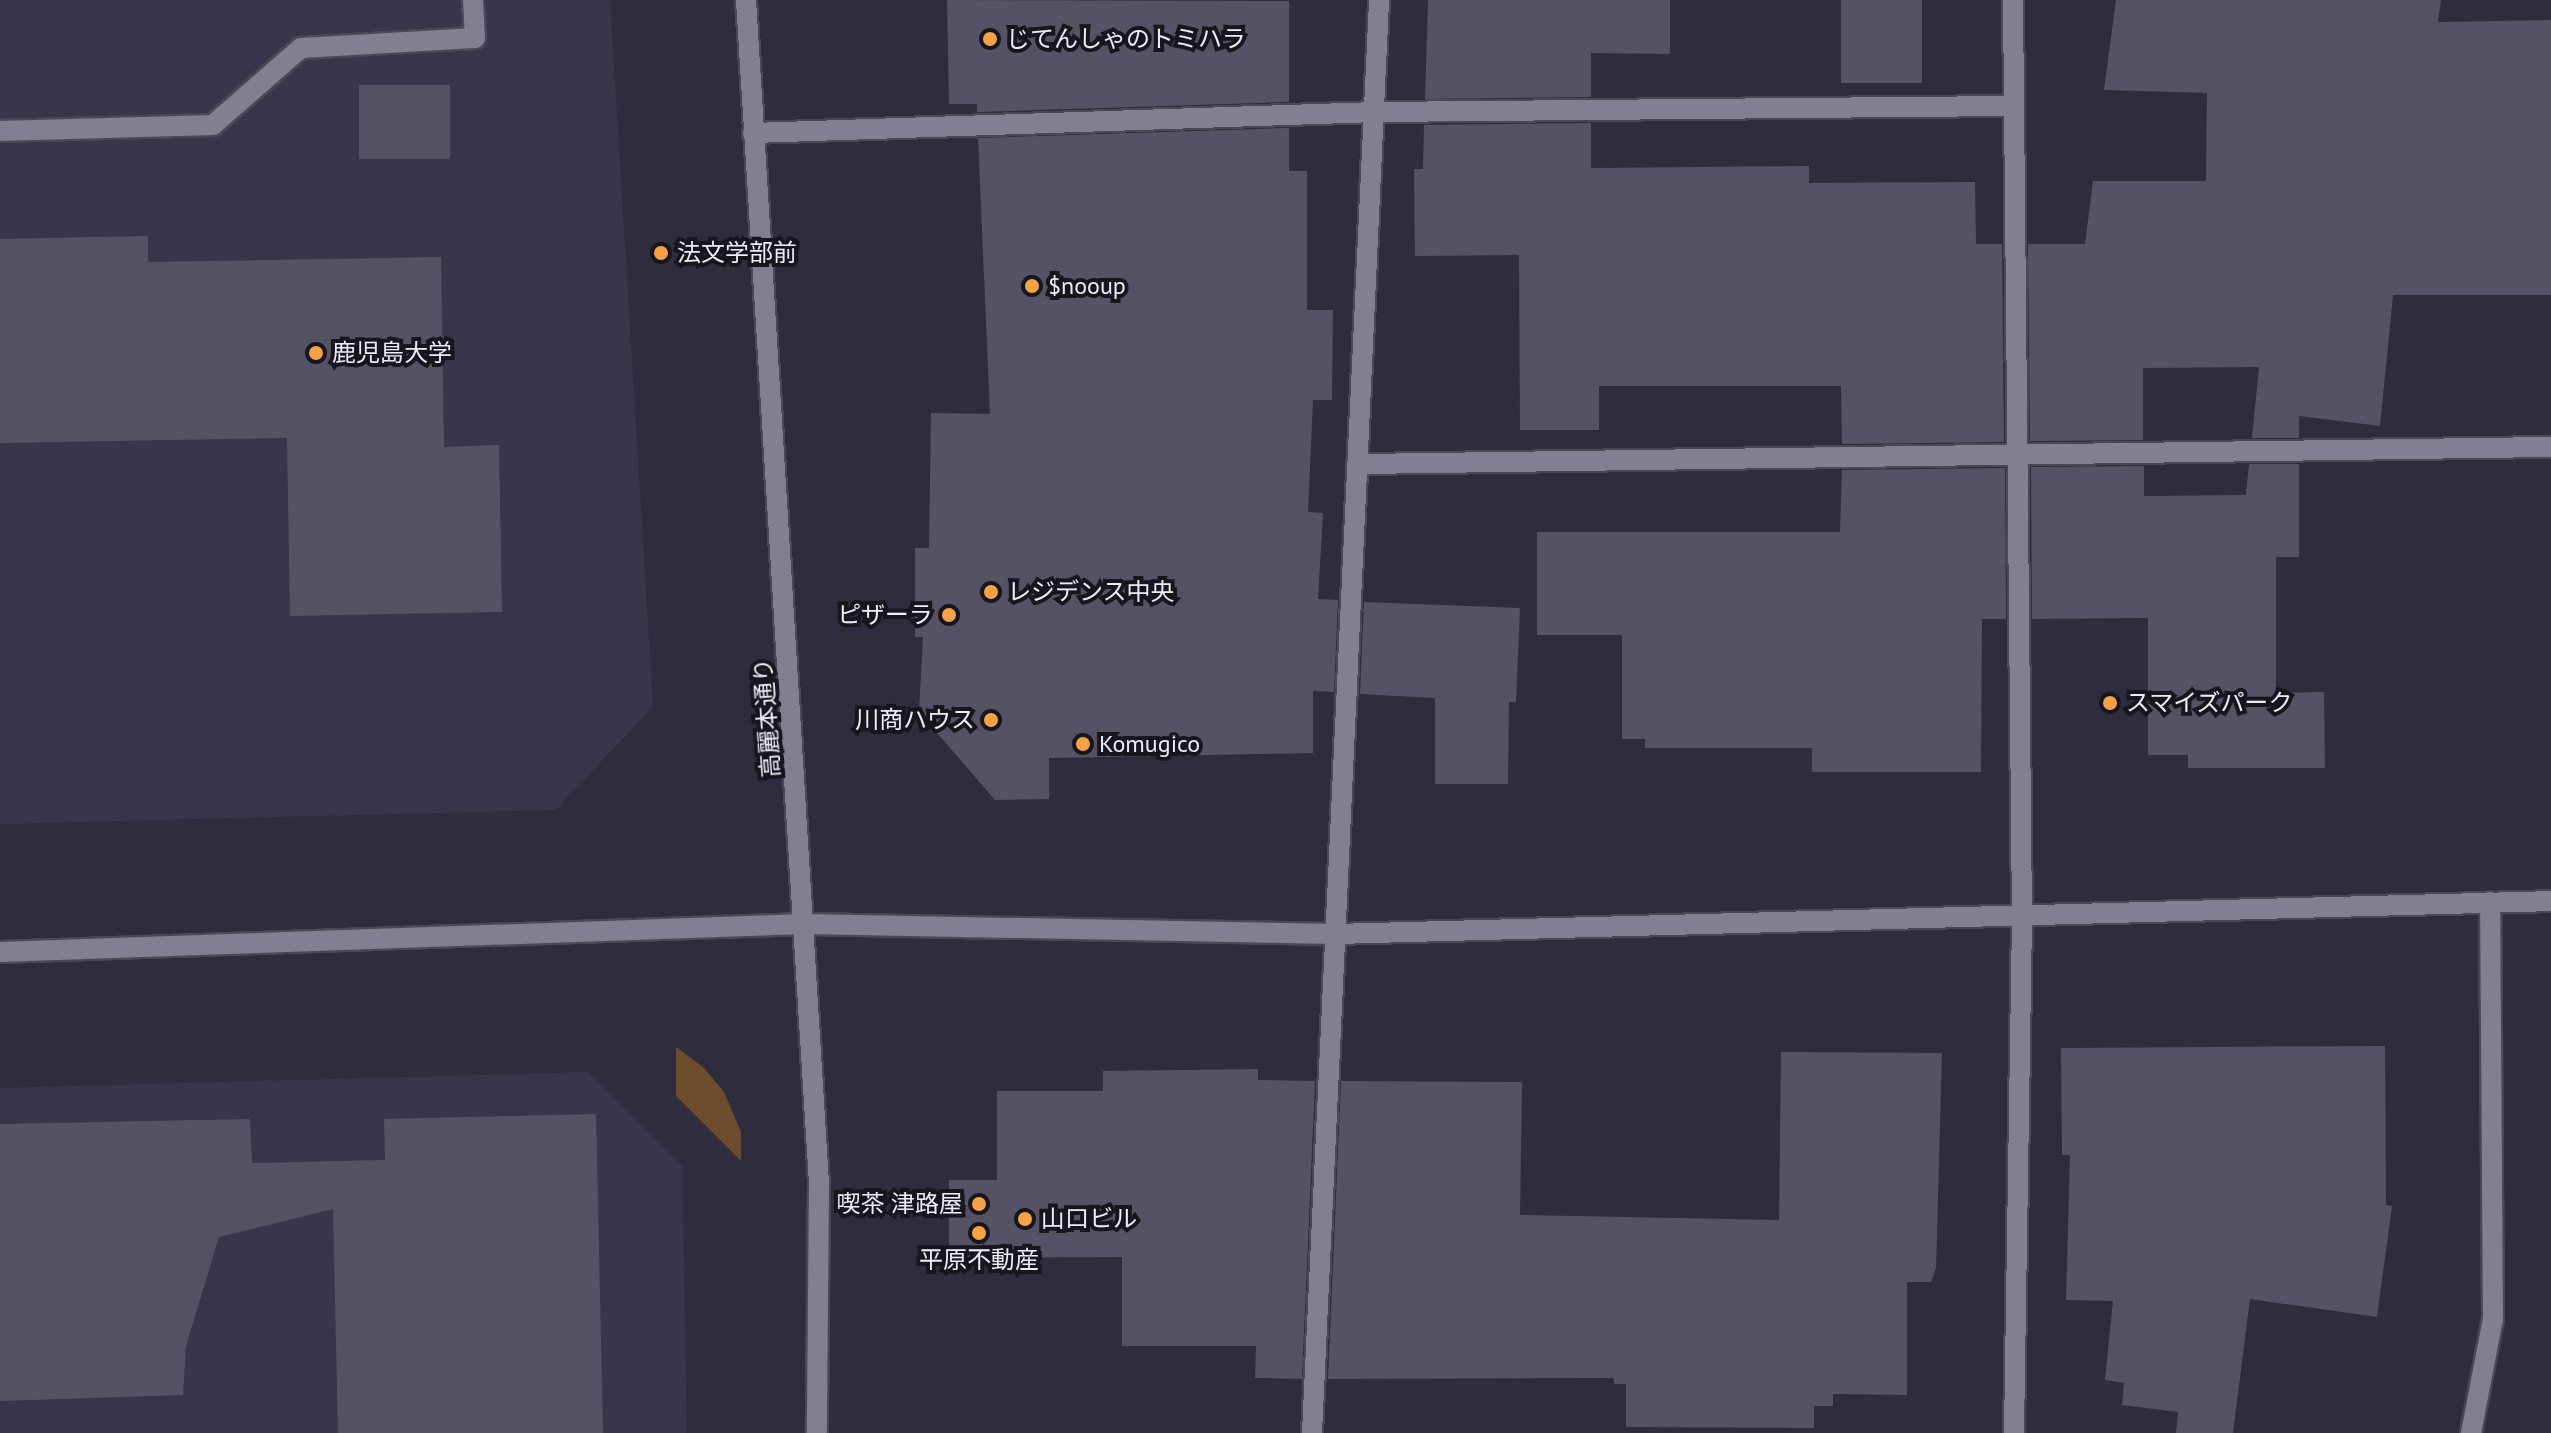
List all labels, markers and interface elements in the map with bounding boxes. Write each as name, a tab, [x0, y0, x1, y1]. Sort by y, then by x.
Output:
place label: じてんしゃのトミハラ	[1006, 25, 1246, 53]
marker: じてんしゃのトミハラ	[981, 30, 999, 48]
place label: 法文学部前	[677, 239, 797, 267]
marker: 法文学部前	[652, 244, 670, 262]
place label: $nooup	[1048, 272, 1126, 300]
marker: $nooup	[1023, 277, 1041, 295]
place label: 鹿児島大学	[332, 339, 452, 367]
marker: 鹿児島大学	[307, 344, 325, 362]
place label: レジデンス中央	[1007, 578, 1175, 606]
marker: レジデンス中央	[982, 583, 1000, 601]
place label: ピザーラ	[837, 601, 933, 629]
marker: ピザーラ	[940, 606, 958, 624]
street label: 高麗本通り	[748, 657, 786, 779]
place label: スマイズパーク	[2126, 689, 2294, 717]
marker: スマイズパーク	[2101, 694, 2119, 712]
place label: 川商ハウス	[855, 706, 975, 734]
marker: 川商ハウス	[982, 711, 1000, 729]
place label: Komugico	[1099, 730, 1200, 758]
marker: Komugico	[1074, 735, 1092, 753]
place label: 喫茶 津路屋	[837, 1190, 963, 1218]
marker: 喫茶 津路屋	[970, 1195, 988, 1213]
place label: 山口ビル	[1041, 1205, 1137, 1233]
marker: 山口ビル	[1016, 1210, 1034, 1228]
marker: 平原不動産	[970, 1224, 988, 1242]
place label: 平原不動産	[919, 1246, 1039, 1274]

